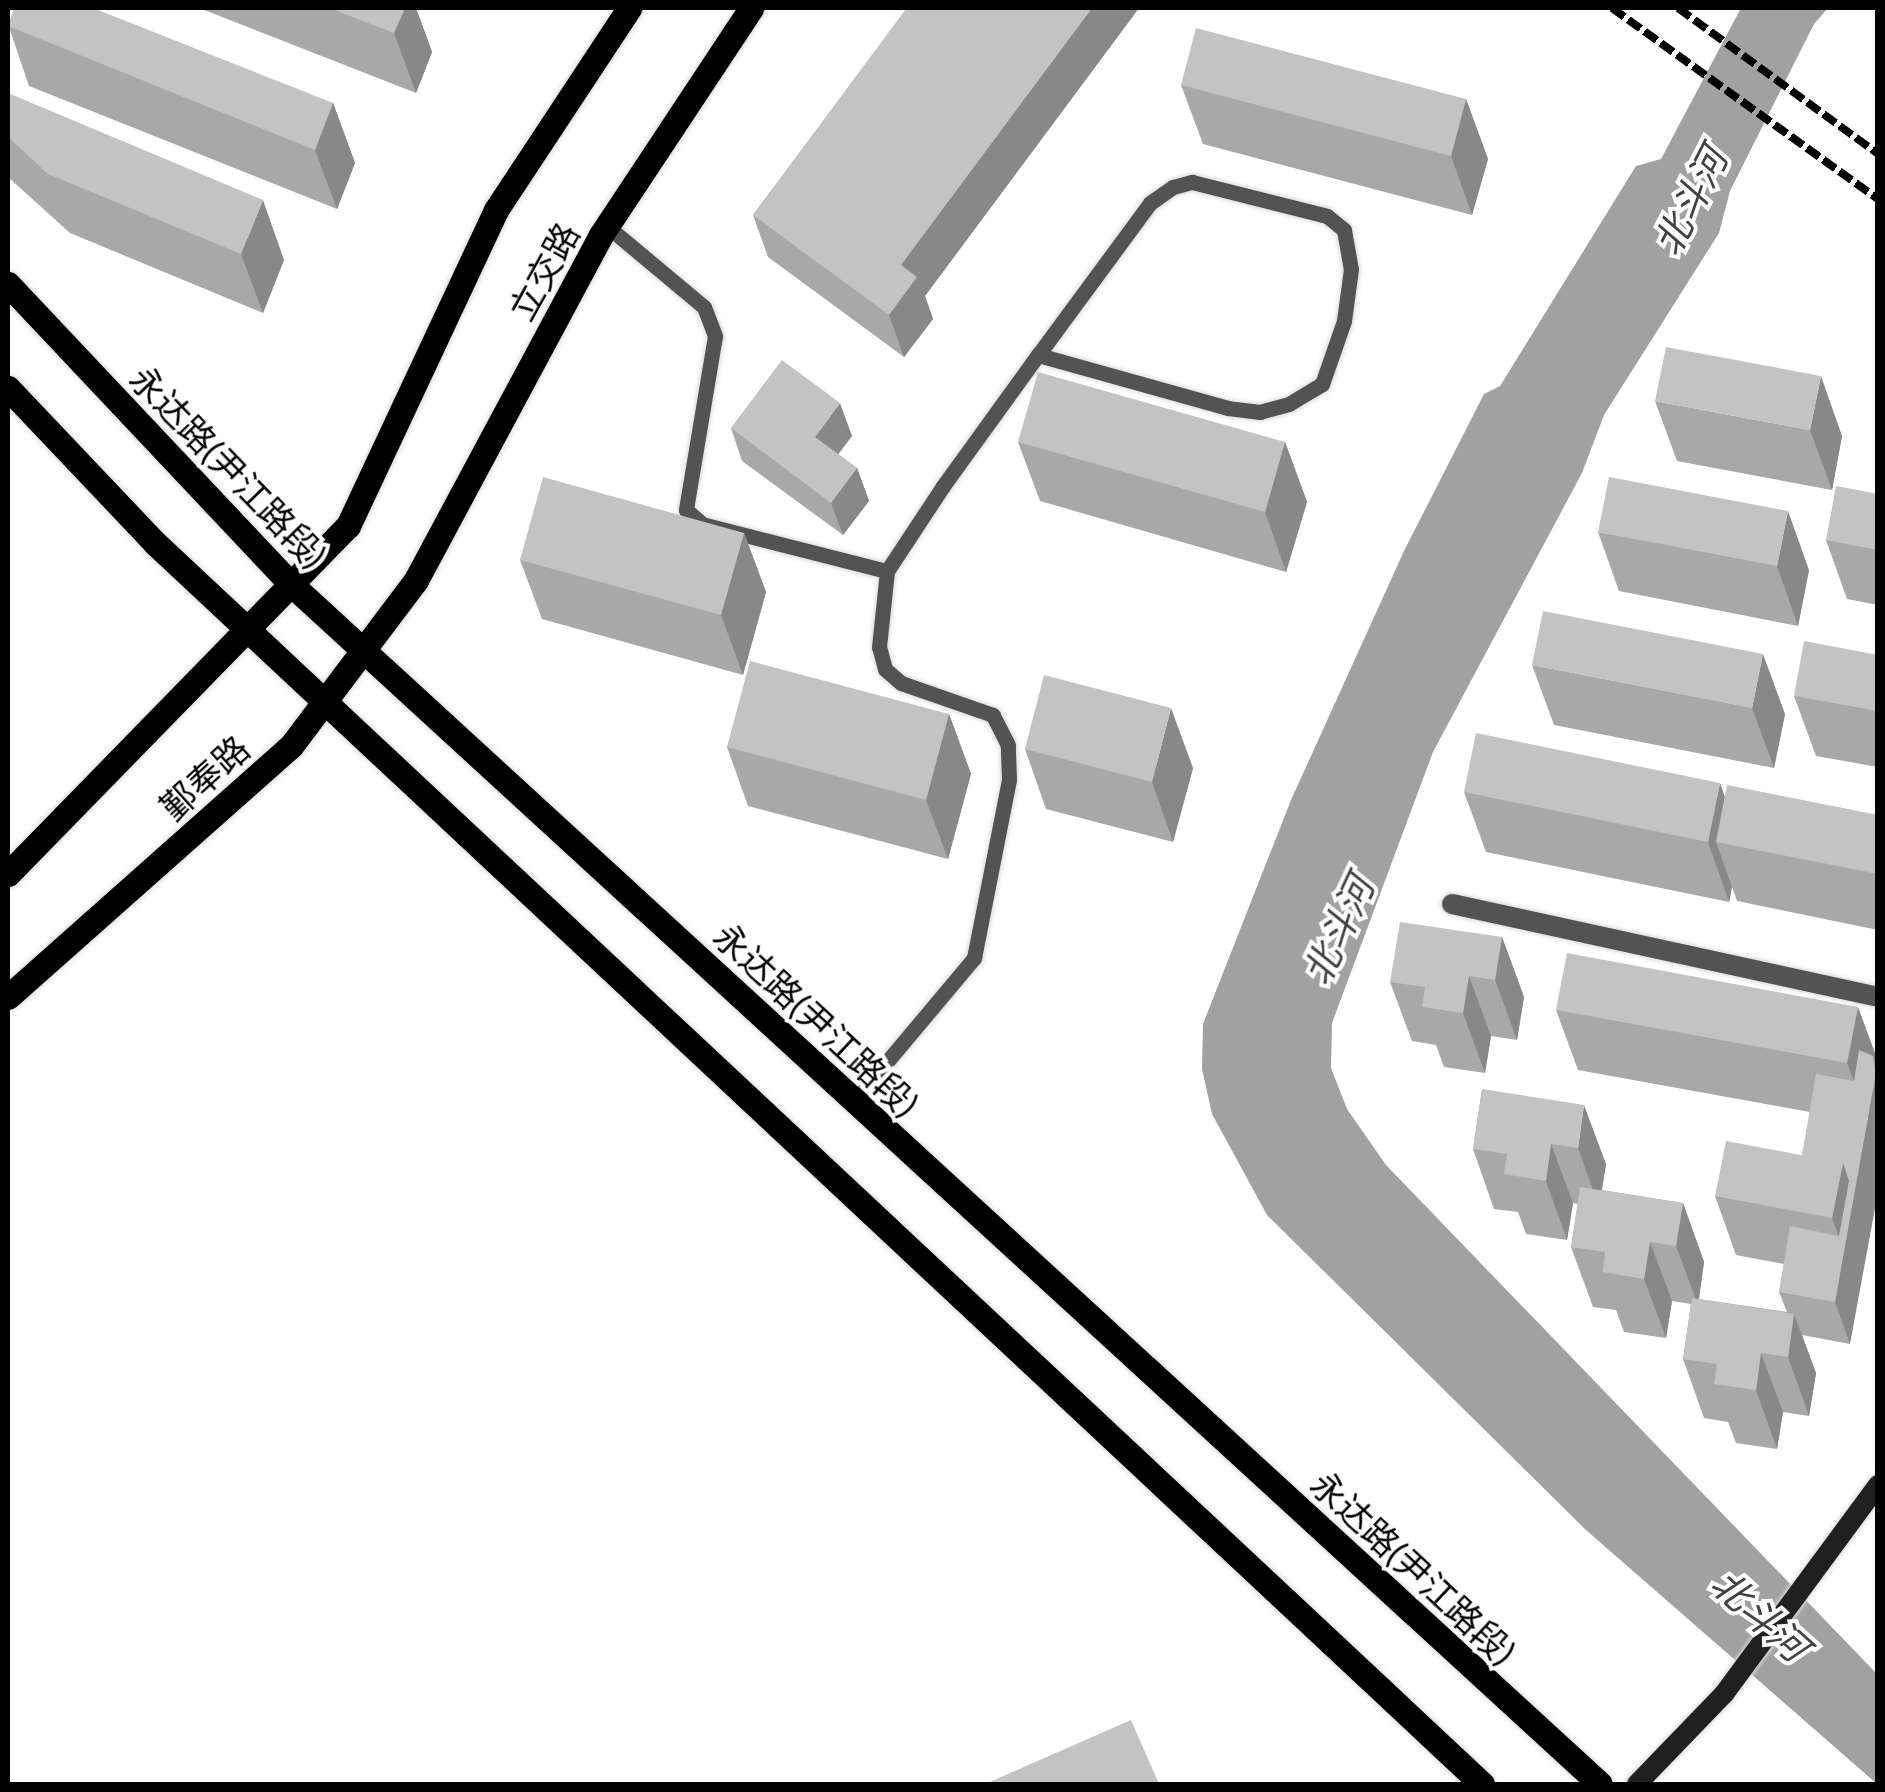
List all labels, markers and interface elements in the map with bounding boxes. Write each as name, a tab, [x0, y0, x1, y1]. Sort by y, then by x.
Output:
water label: 北斗河	[1644, 140, 1736, 262]
street label: 立交路	[499, 215, 587, 327]
street label: 永达路(尹江路段)	[122, 357, 336, 575]
street label: 鄞奉路	[151, 726, 257, 828]
water label: 北斗河	[1293, 869, 1383, 991]
street label: 永达路(尹江路段)	[706, 914, 928, 1124]
street label: 永达路(尹江路段)	[1303, 1462, 1525, 1672]
water label: 北斗河	[1702, 1560, 1818, 1670]

